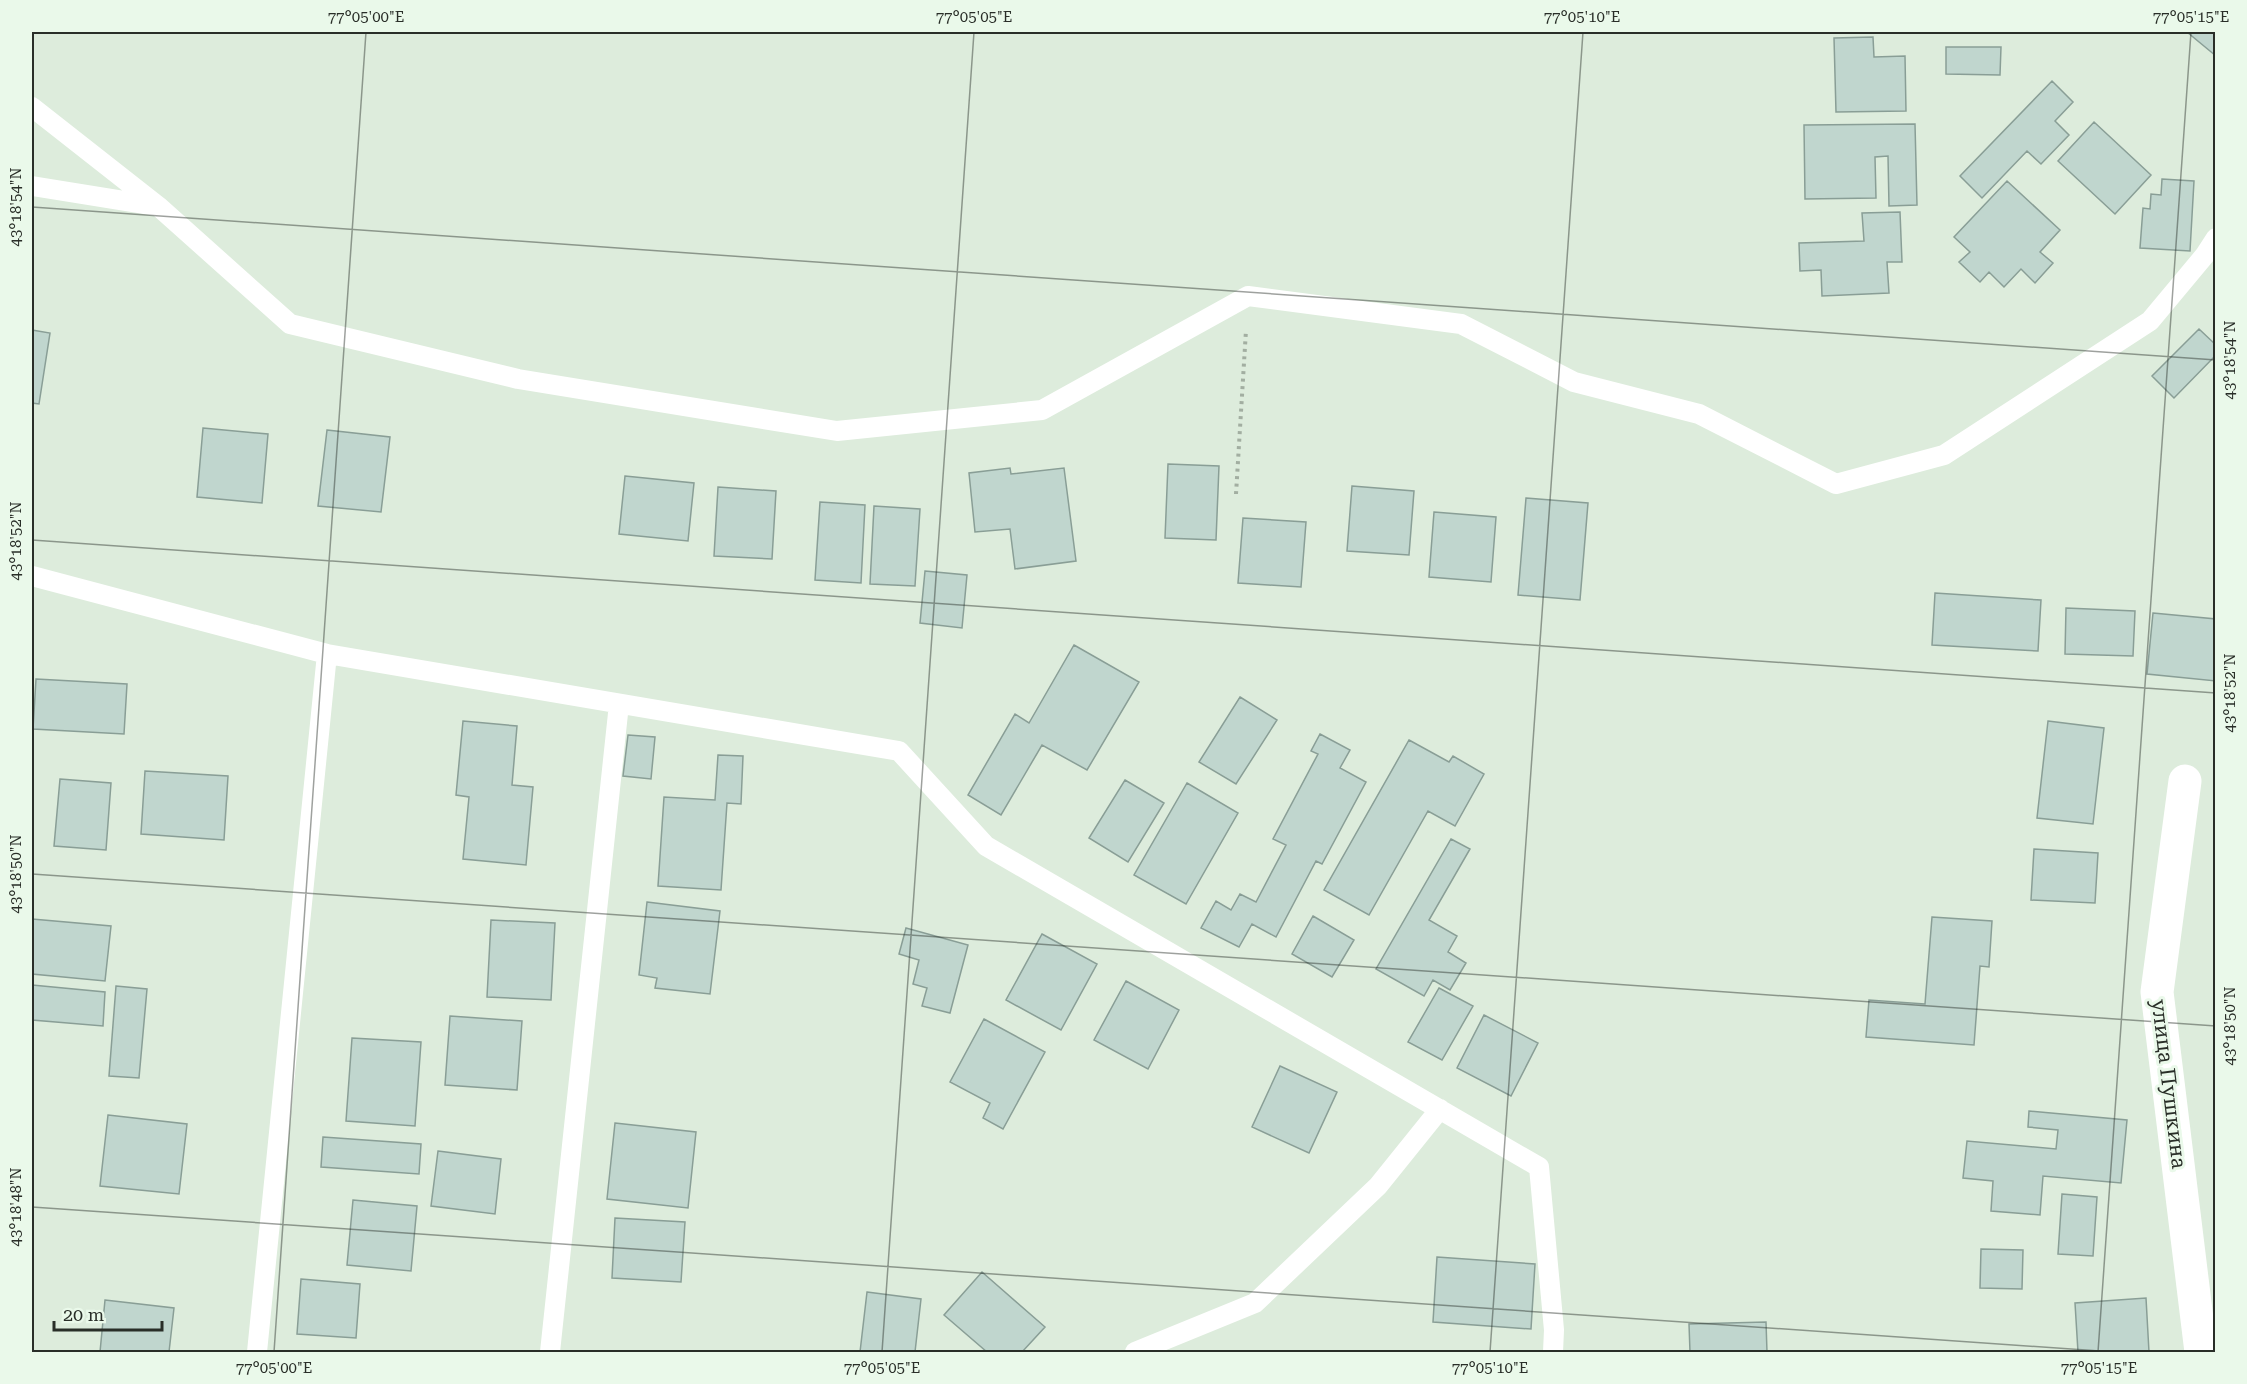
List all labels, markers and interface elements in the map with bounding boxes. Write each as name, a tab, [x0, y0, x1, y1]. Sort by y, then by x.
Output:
text: 77°05'00"E	[328, 8, 404, 26]
text: 77°05'05"E	[936, 8, 1012, 26]
text: 77°05'10"E	[1544, 8, 1620, 26]
text: 77°05'15"E	[2153, 8, 2229, 26]
text: 43°18'54"N	[7, 167, 25, 247]
text: 43°18'54"N	[2221, 320, 2239, 400]
text: 43°18'52"N	[7, 501, 25, 581]
text: 43°18'52"N	[2221, 653, 2239, 733]
text: 43°18'50"N	[7, 834, 25, 914]
text: 43°18'50"N	[2221, 986, 2239, 1066]
street label: улица Пушкина	[2147, 998, 2191, 1171]
text: 43°18'48"N	[7, 1167, 25, 1247]
scale bar	[54, 1294, 162, 1332]
text: 20 m	[63, 1304, 104, 1325]
text: 77°05'00"E	[236, 1359, 312, 1377]
text: 77°05'05"E	[844, 1359, 920, 1377]
text: 77°05'10"E	[1452, 1359, 1528, 1377]
text: 77°05'15"E	[2061, 1359, 2137, 1377]

